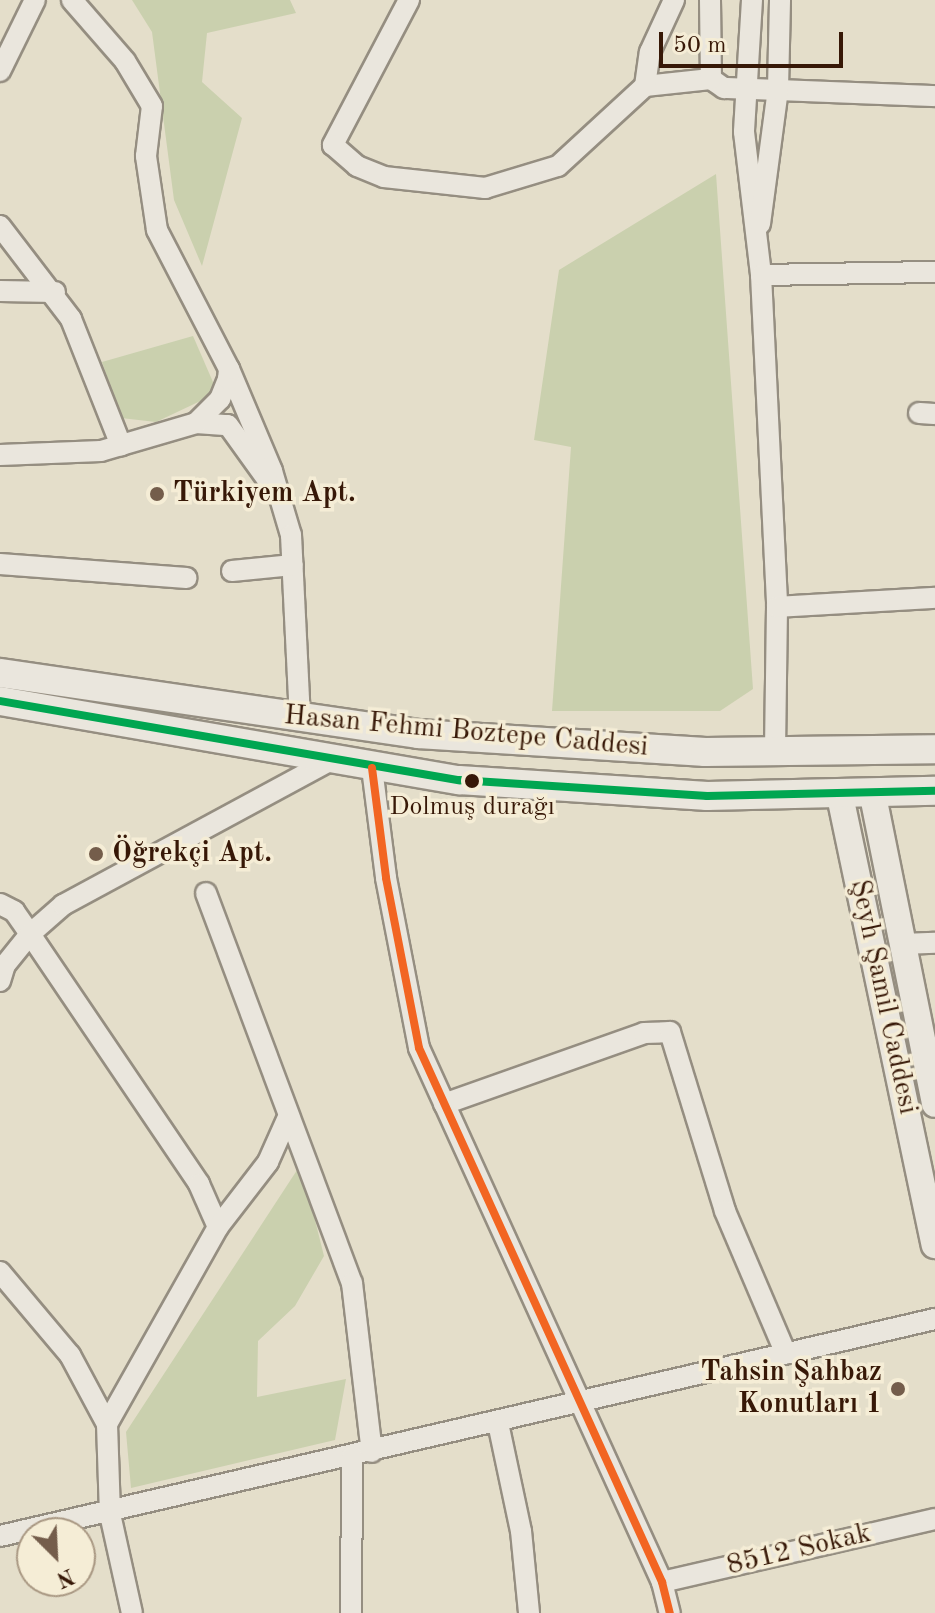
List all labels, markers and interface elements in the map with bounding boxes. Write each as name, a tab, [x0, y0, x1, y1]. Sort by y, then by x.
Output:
scale bar	[663, 16, 847, 66]
text: 50 m	[673, 34, 727, 58]
place label: Türkiyem Apt.	[173, 477, 356, 511]
marker: Türkiyem Apt.	[148, 485, 166, 503]
street label: Hasan Fehmi Boztepe Caddesi	[283, 699, 649, 765]
marker: Dolmuş durağı	[464, 773, 480, 789]
place label: Dolmuş durağı	[389, 792, 555, 824]
place label: Öğrekçi Apt.	[112, 837, 272, 871]
marker: Öğrekçi Apt.	[87, 845, 105, 863]
street label: Şeyh Şamil Caddesi	[842, 877, 924, 1117]
place label: Tahsin Şahbaz Konutları 1	[701, 1356, 882, 1422]
marker: Tahsin Şahbaz Konutları 1	[889, 1380, 907, 1398]
north arrow	[16, 1517, 96, 1597]
street label: 8512 Sokak	[724, 1517, 874, 1583]
text: N	[53, 1564, 77, 1591]

